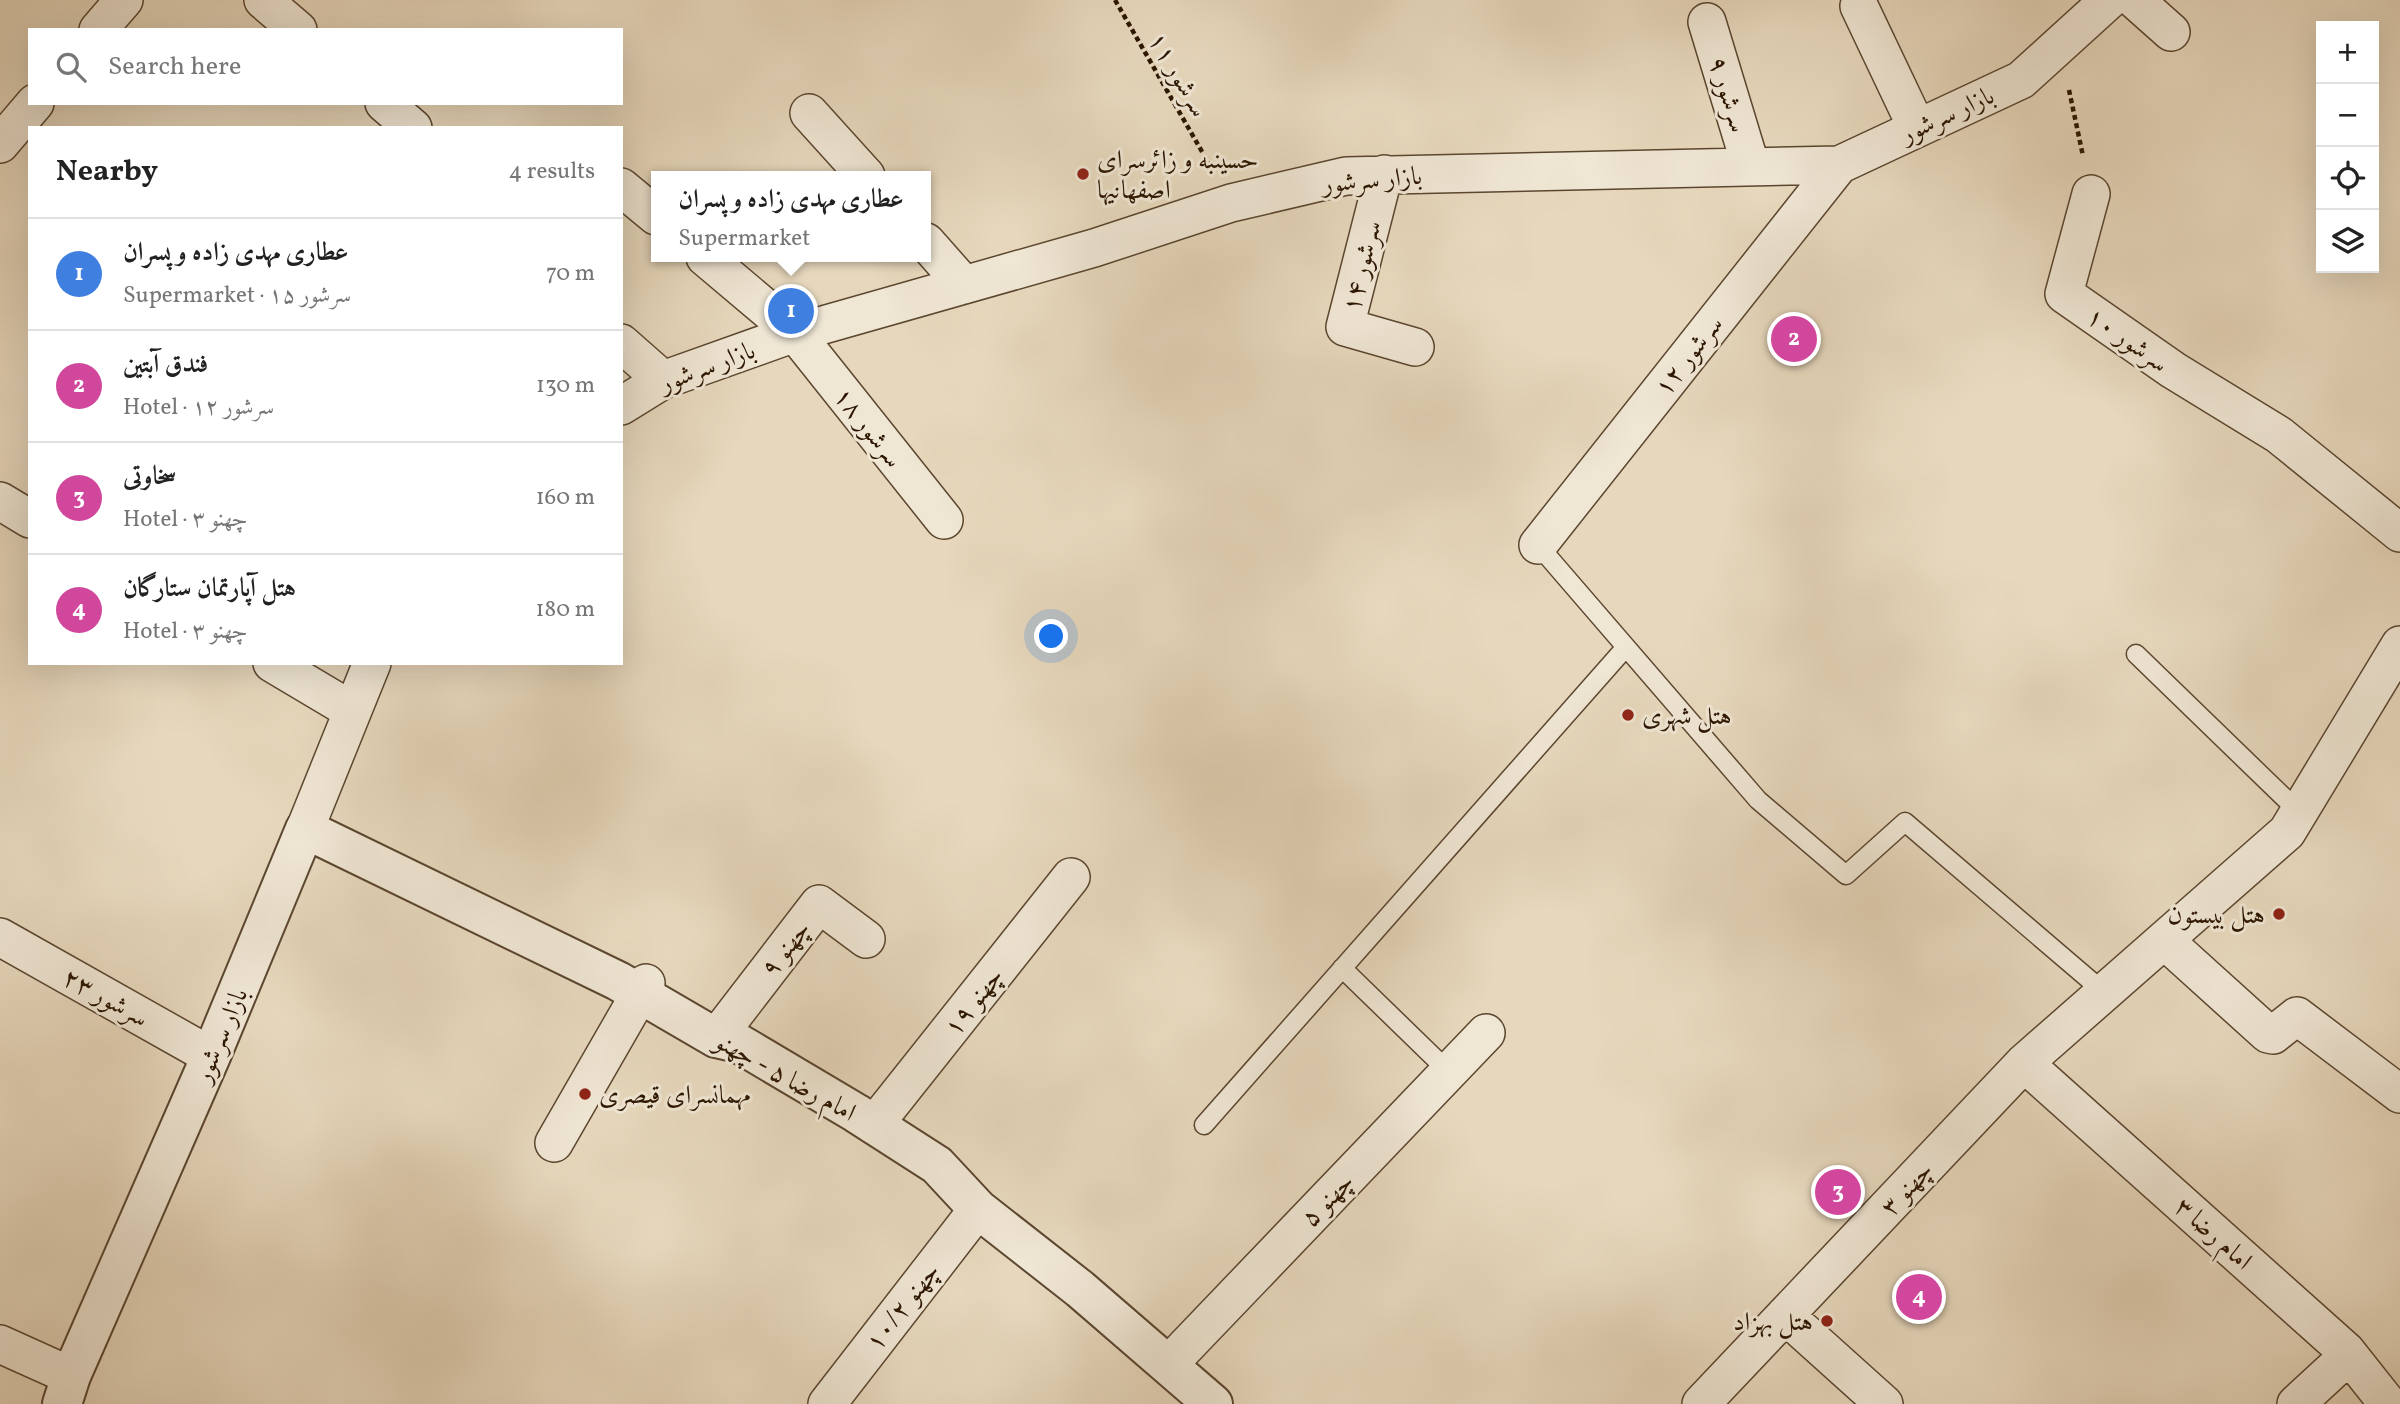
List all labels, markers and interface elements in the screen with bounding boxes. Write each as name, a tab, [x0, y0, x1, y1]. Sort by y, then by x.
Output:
map controls	[2316, 21, 2379, 273]
button: +	[2316, 21, 2379, 84]
street label: سرشور ۱۱	[1138, 26, 1216, 124]
search box	[28, 28, 623, 105]
icon: search	[52, 48, 90, 86]
text: Search here	[108, 49, 241, 85]
street label: سرشور ۹	[1698, 52, 1756, 137]
street label: بازار سرشور	[1892, 78, 2001, 155]
button: −	[2316, 84, 2379, 147]
place label: حسینبه و زائرسرای اصفهانیها	[1097, 143, 1259, 209]
button: locate	[2316, 147, 2379, 210]
text: Nearby	[56, 151, 158, 193]
text: 4 results	[509, 156, 595, 188]
street label: بازار سرشور	[1318, 159, 1424, 204]
marker: حسینبه و زائرسرای اصفهانیها	[1075, 166, 1091, 182]
popup	[651, 171, 931, 262]
text: عطاری مهدی زاده و پسران	[678, 182, 904, 218]
button: layers	[2316, 210, 2379, 273]
street label: سرشور ۱۴	[1334, 217, 1392, 316]
text: Supermarket	[678, 223, 810, 255]
text: عطاری مهدی زاده و پسران	[123, 235, 348, 271]
text: 1	[74, 258, 84, 290]
text: 70 m	[546, 258, 595, 290]
text: Supermarket · سرشور ۱۵	[123, 280, 351, 312]
pin: 1	[768, 285, 814, 337]
street label: سرشور ۱۰	[2078, 299, 2175, 382]
street label: سرشور ۱۲	[1647, 308, 1732, 404]
pin: 2	[1771, 313, 1817, 365]
street label: بازار سرشور	[652, 333, 761, 404]
text: فندق آبتين	[123, 347, 209, 383]
text: 2	[73, 370, 85, 402]
text: 130 m	[536, 370, 595, 402]
street label: سرشور ۱۸	[825, 380, 910, 476]
text: Hotel · سرشور ۱۲	[123, 392, 274, 424]
text: سخاوتی	[123, 459, 177, 495]
text: 3	[73, 482, 85, 514]
text: 160 m	[536, 482, 595, 514]
text: Hotel · چهنو ۳	[123, 504, 248, 536]
text: هتل آپارتمان ستارگان	[123, 571, 296, 607]
text: 4	[72, 594, 86, 626]
text: 180 m	[536, 594, 595, 626]
text: Hotel · چهنو ۳	[123, 616, 248, 648]
your location	[1034, 619, 1068, 653]
place label: هتل شهری	[1642, 699, 1732, 735]
marker: هتل شهری	[1620, 707, 1636, 723]
place label: هتل بیستون	[2168, 898, 2265, 934]
marker: هتل بیستون	[2271, 906, 2287, 922]
street label: چهنو ۹	[753, 913, 820, 985]
street label: سرشور ۲۳	[56, 960, 154, 1037]
street label: چهنو ۱۹	[936, 960, 1013, 1044]
street label: بازار سرشور	[185, 983, 258, 1092]
street label: امام رضا ۵ - چهنو	[704, 1023, 862, 1134]
place label: مهمانسرای قیصری	[599, 1078, 751, 1114]
marker: مهمانسرای قیصری	[577, 1086, 593, 1102]
street label: چهنو ۳	[1873, 1154, 1942, 1225]
street label: چهنو ۵	[1294, 1165, 1363, 1236]
pin: 3	[1815, 1166, 1861, 1218]
street label: امام رضا ۳	[2164, 1190, 2259, 1281]
street label: چهنو ۱۰/۲	[858, 1256, 949, 1359]
pin: 4	[1896, 1271, 1942, 1323]
place label: هتل بهزاد	[1733, 1305, 1813, 1341]
marker: هتل بهزاد	[1819, 1313, 1835, 1329]

